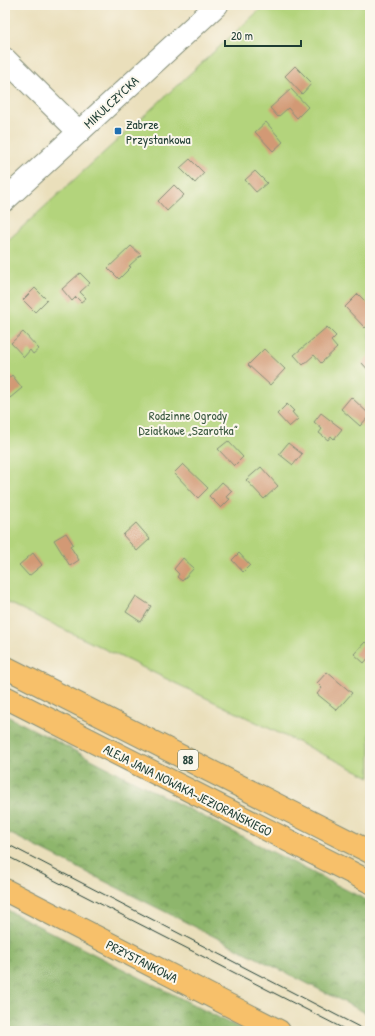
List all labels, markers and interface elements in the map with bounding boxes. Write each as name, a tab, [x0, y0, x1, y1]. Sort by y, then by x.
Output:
scale bar	[225, 22, 301, 48]
text: 20 m	[231, 27, 253, 44]
street label: MIKULCZYCKA	[80, 71, 143, 132]
place label: Zabrze Przystankowa	[126, 115, 191, 148]
marker: Zabrze Przystankowa	[113, 126, 123, 136]
park label: Rodzinne Ogrody Działkowe „Szarotka”	[138, 406, 238, 439]
street label: ALEJA JANA NOWAKA-JEZIORAŃSKIEGO	[101, 740, 275, 840]
road number: 88	[178, 750, 198, 770]
street label: PRZYSTANKOWA	[103, 935, 181, 987]

